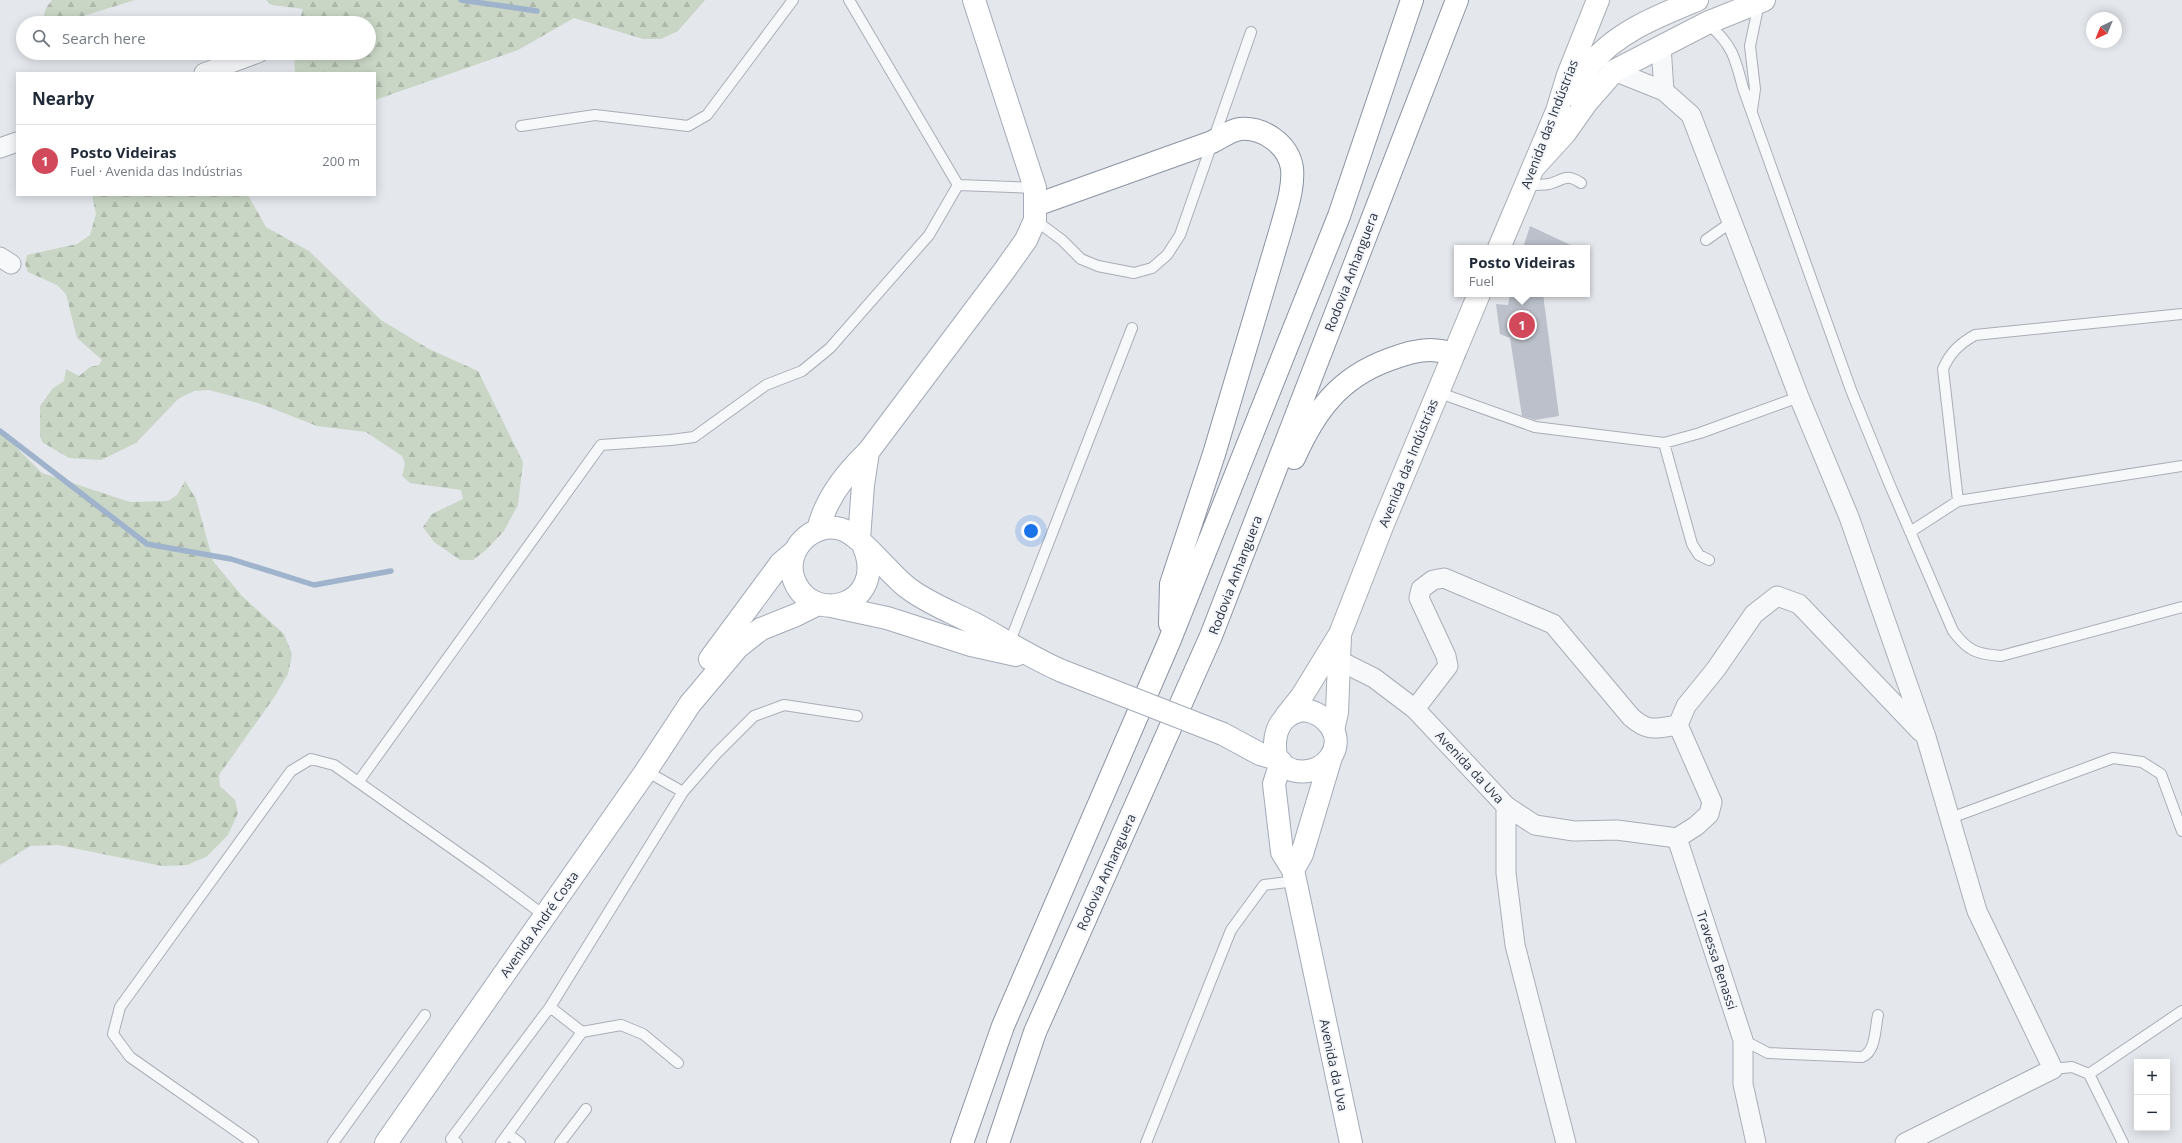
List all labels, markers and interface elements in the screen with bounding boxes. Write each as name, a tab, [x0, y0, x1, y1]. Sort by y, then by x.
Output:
north arrow	[2086, 12, 2122, 48]
search box	[16, 16, 376, 60]
icon: search	[30, 27, 52, 49]
text: Search here	[62, 28, 146, 48]
street label: Avenida das Indústrias	[1516, 57, 1582, 191]
text: Nearby	[32, 87, 94, 110]
text: Posto Videiras	[70, 142, 176, 162]
text: 1	[41, 152, 49, 170]
text: 200 m	[322, 152, 360, 170]
text: Fuel · Avenida das Indústrias	[70, 162, 242, 180]
street label: Rodovia Anhanguera	[1320, 210, 1382, 334]
popup	[1454, 245, 1590, 297]
text: Posto Videiras	[1469, 252, 1575, 272]
text: Fuel	[1469, 272, 1494, 290]
pin: 1	[1509, 310, 1535, 340]
street label: Avenida das Indústrias	[1374, 396, 1442, 530]
street label: Rodovia Anhanguera	[1204, 513, 1266, 637]
your location	[1021, 521, 1041, 541]
street label: Avenida da Uva	[1432, 727, 1508, 807]
street label: Rodovia Anhanguera	[1072, 811, 1140, 933]
street label: Avenida André Costa	[495, 867, 583, 981]
street label: Travessa Benassi	[1693, 908, 1741, 1012]
street label: Avenida da Uva	[1315, 1017, 1353, 1113]
map controls	[2134, 1059, 2170, 1131]
button: +	[2134, 1059, 2170, 1095]
button: −	[2134, 1095, 2170, 1131]

